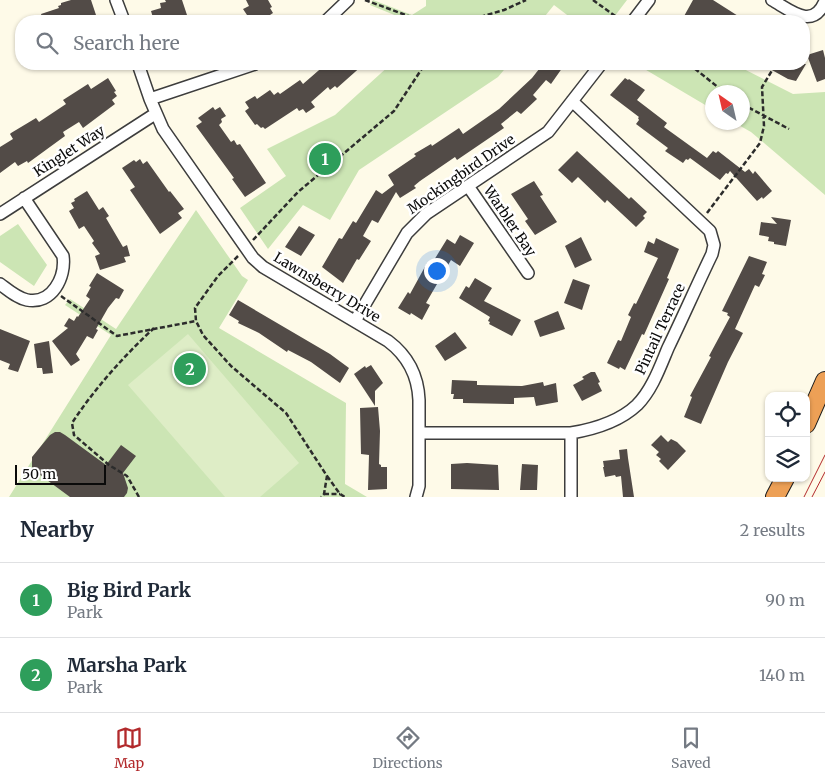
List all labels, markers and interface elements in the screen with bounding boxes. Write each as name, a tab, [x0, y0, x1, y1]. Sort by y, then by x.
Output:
search box	[15, 15, 810, 70]
icon: search	[33, 29, 61, 57]
text: Search here	[73, 31, 180, 55]
north arrow	[705, 85, 750, 130]
street label: Kinglet Way	[30, 121, 109, 181]
street label: Mockingbird Drive	[404, 130, 518, 218]
pin: 1	[309, 140, 341, 178]
street label: Warbler Bay	[479, 181, 541, 261]
street label: Lawnsberry Drive	[270, 248, 384, 326]
your location	[424, 258, 450, 284]
street label: Pintail Terrace	[631, 280, 689, 378]
pin: 2	[174, 350, 206, 388]
map controls	[765, 392, 810, 482]
button: locate	[765, 392, 810, 437]
button: layers	[765, 437, 810, 482]
scale bar	[15, 462, 106, 485]
text: 50 m	[22, 465, 56, 483]
text: Nearby	[20, 516, 94, 543]
text: 2 results	[740, 520, 805, 540]
text: Big Bird Park	[67, 578, 191, 602]
text: 1	[32, 590, 40, 610]
text: 90 m	[765, 590, 805, 610]
text: Park	[67, 602, 103, 622]
text: Marsha Park	[67, 653, 187, 677]
text: 2	[31, 665, 41, 685]
text: 140 m	[759, 665, 805, 685]
text: Park	[67, 677, 103, 697]
tab: Map	[114, 724, 144, 772]
tab: Directions	[373, 724, 443, 772]
tab: Saved	[671, 724, 711, 772]

